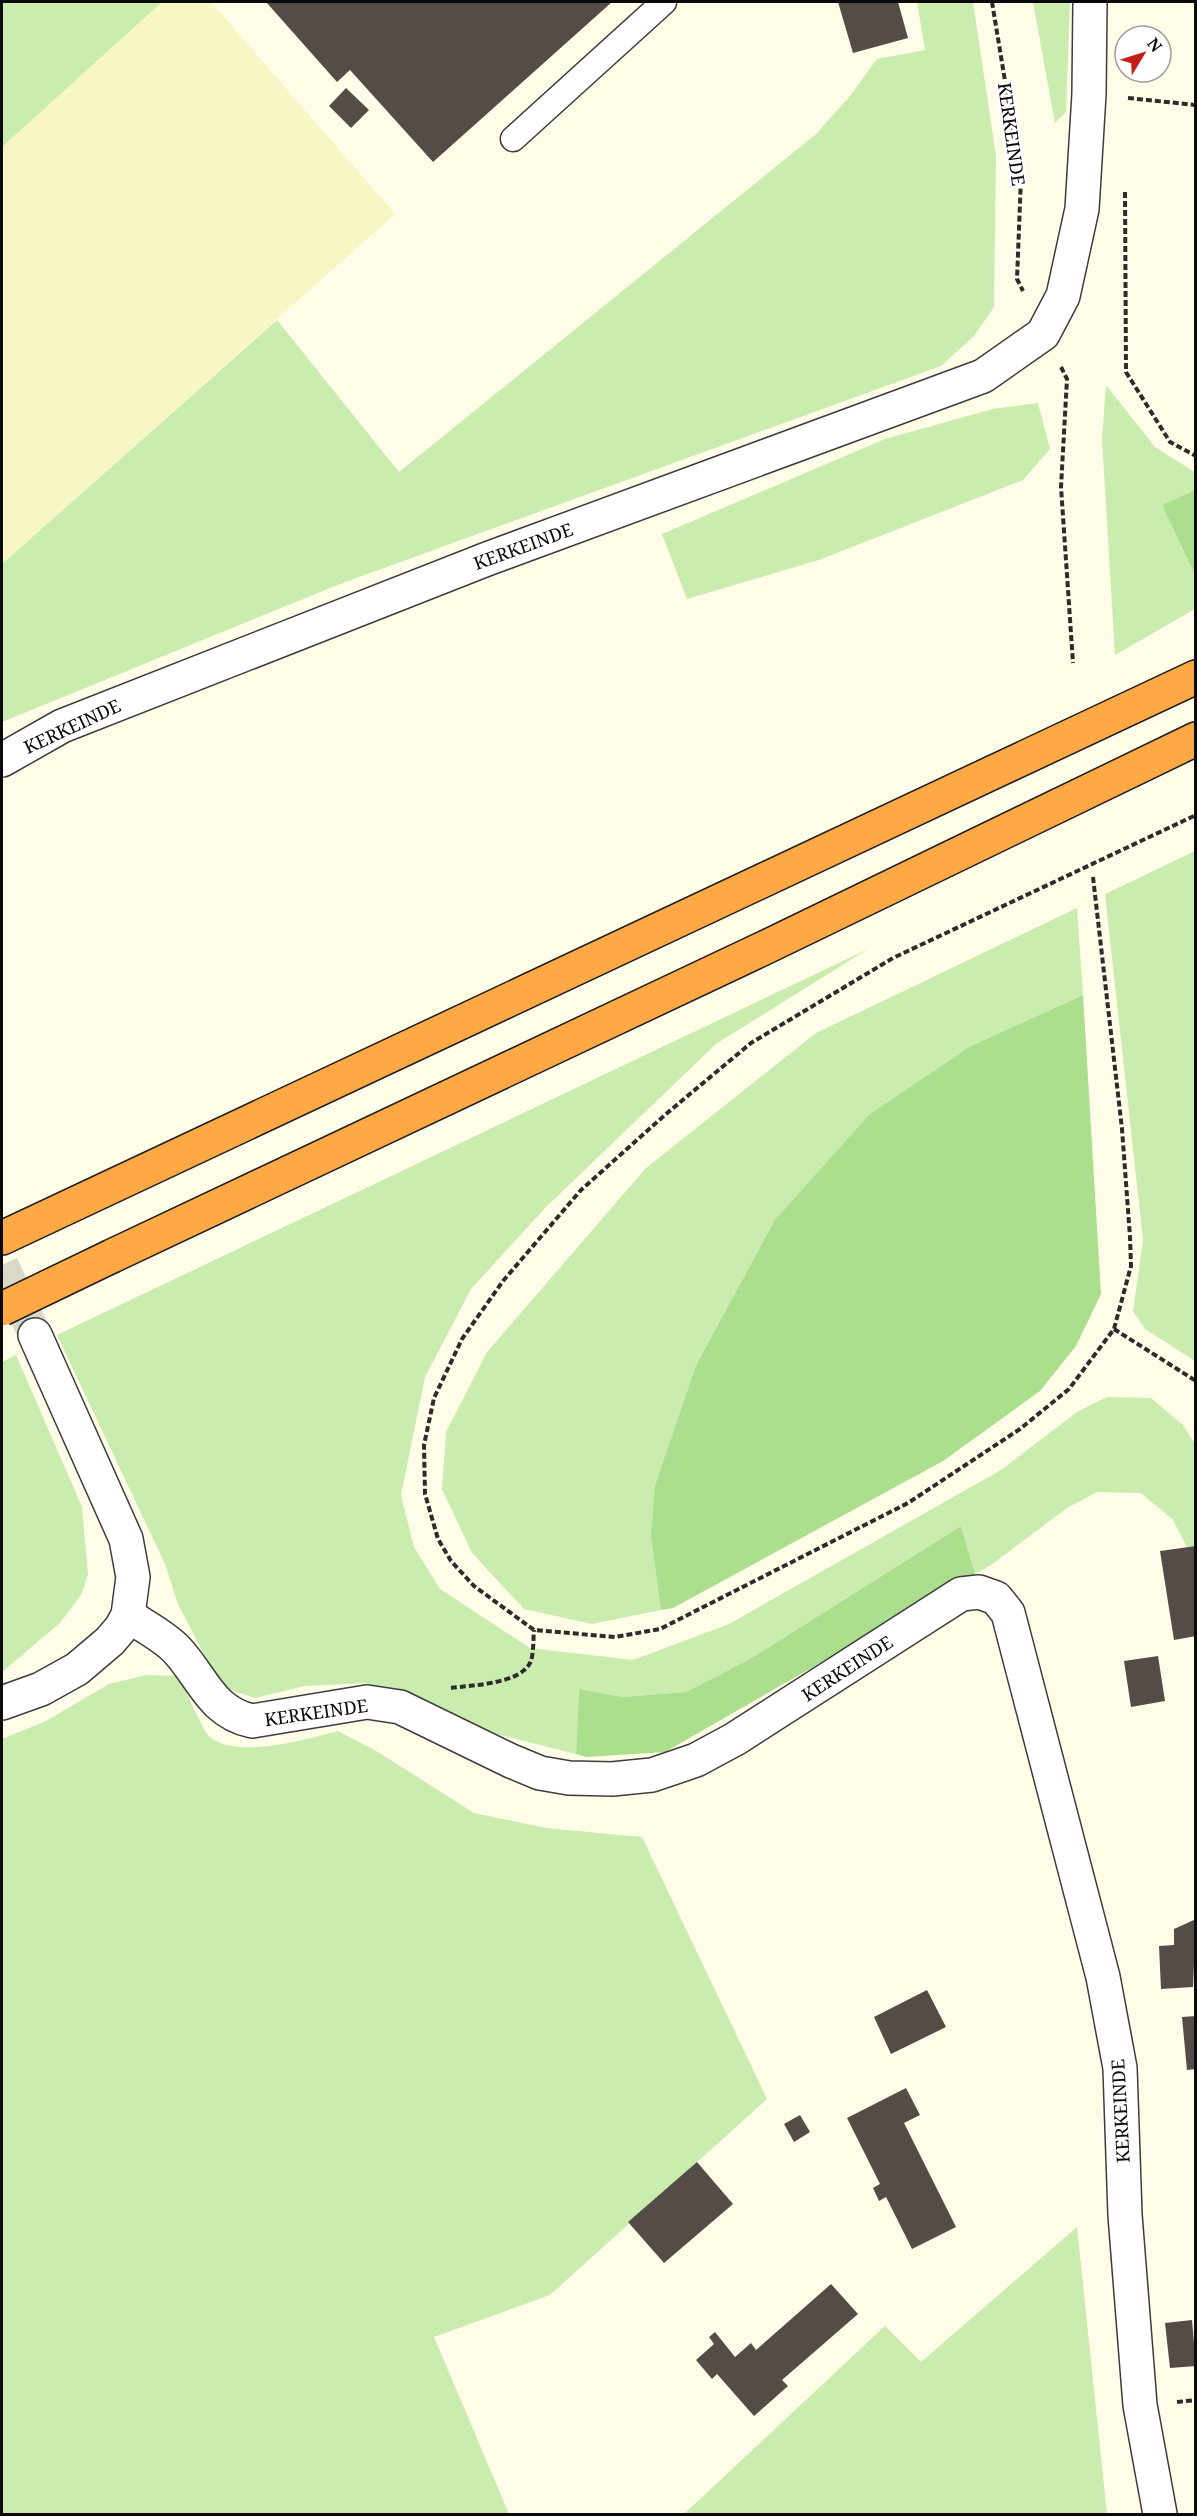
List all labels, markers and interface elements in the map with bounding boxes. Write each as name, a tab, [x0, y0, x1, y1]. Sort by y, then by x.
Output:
north arrow	[1113, 24, 1173, 84]
text: N	[1142, 33, 1168, 57]
street label: KERKEINDE	[993, 81, 1031, 187]
street label: KERKEINDE	[470, 517, 576, 575]
street label: KERKEINDE	[20, 693, 124, 759]
street label: KERKEINDE	[797, 1630, 897, 1706]
street label: KERKEINDE	[263, 1693, 369, 1731]
street label: KERKEINDE	[1105, 2058, 1135, 2164]

